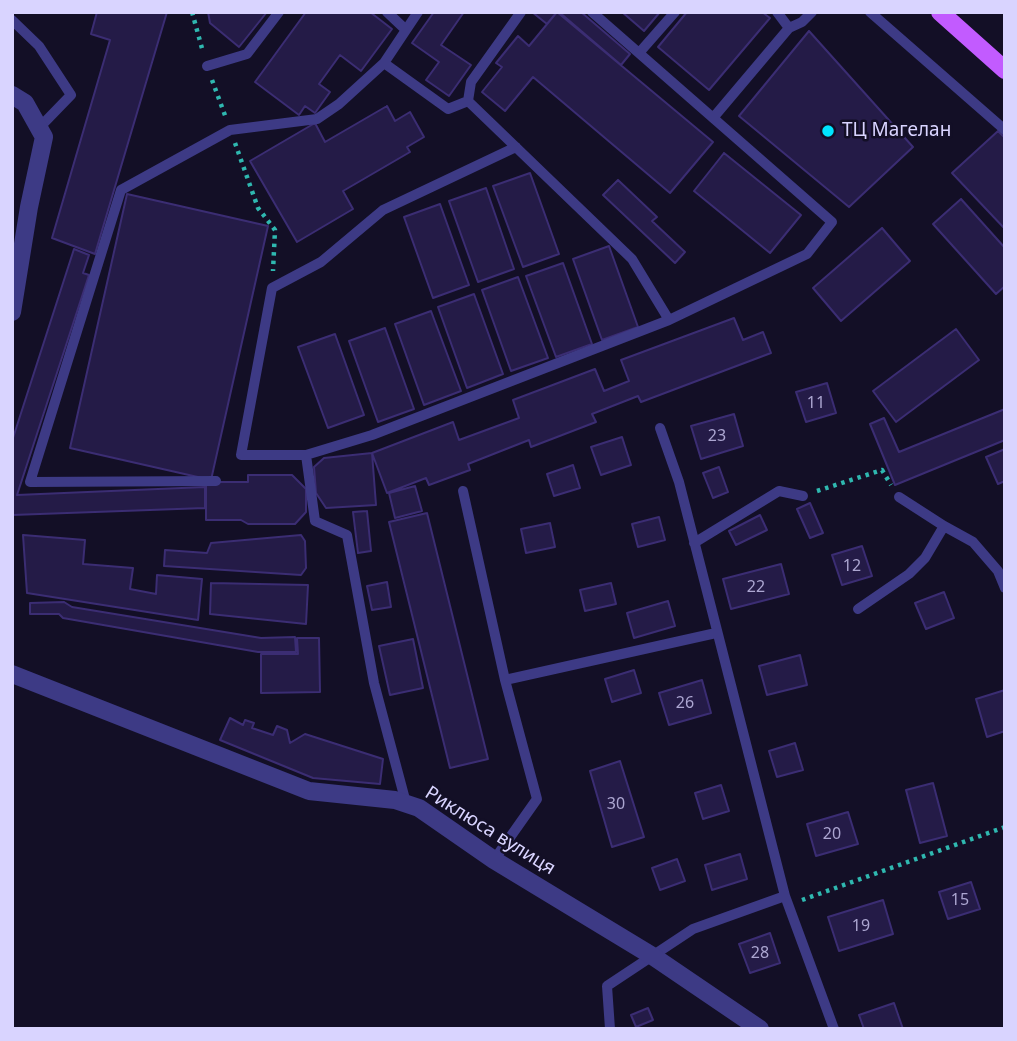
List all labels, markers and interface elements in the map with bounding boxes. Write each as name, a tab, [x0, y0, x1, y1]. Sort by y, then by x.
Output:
place label: ТЦ Магелан	[842, 120, 951, 142]
marker: ТЦ Магелан	[820, 123, 836, 139]
house number: 11	[807, 393, 825, 413]
house number: 23	[708, 426, 726, 446]
house number: 12	[843, 556, 861, 576]
house number: 22	[747, 577, 765, 597]
house number: 26	[676, 693, 694, 713]
street label: Риклюса вулиця	[421, 782, 559, 880]
house number: 30	[607, 794, 625, 814]
house number: 20	[823, 824, 841, 844]
house number: 15	[951, 890, 969, 910]
house number: 19	[852, 916, 870, 936]
house number: 28	[751, 943, 769, 963]

